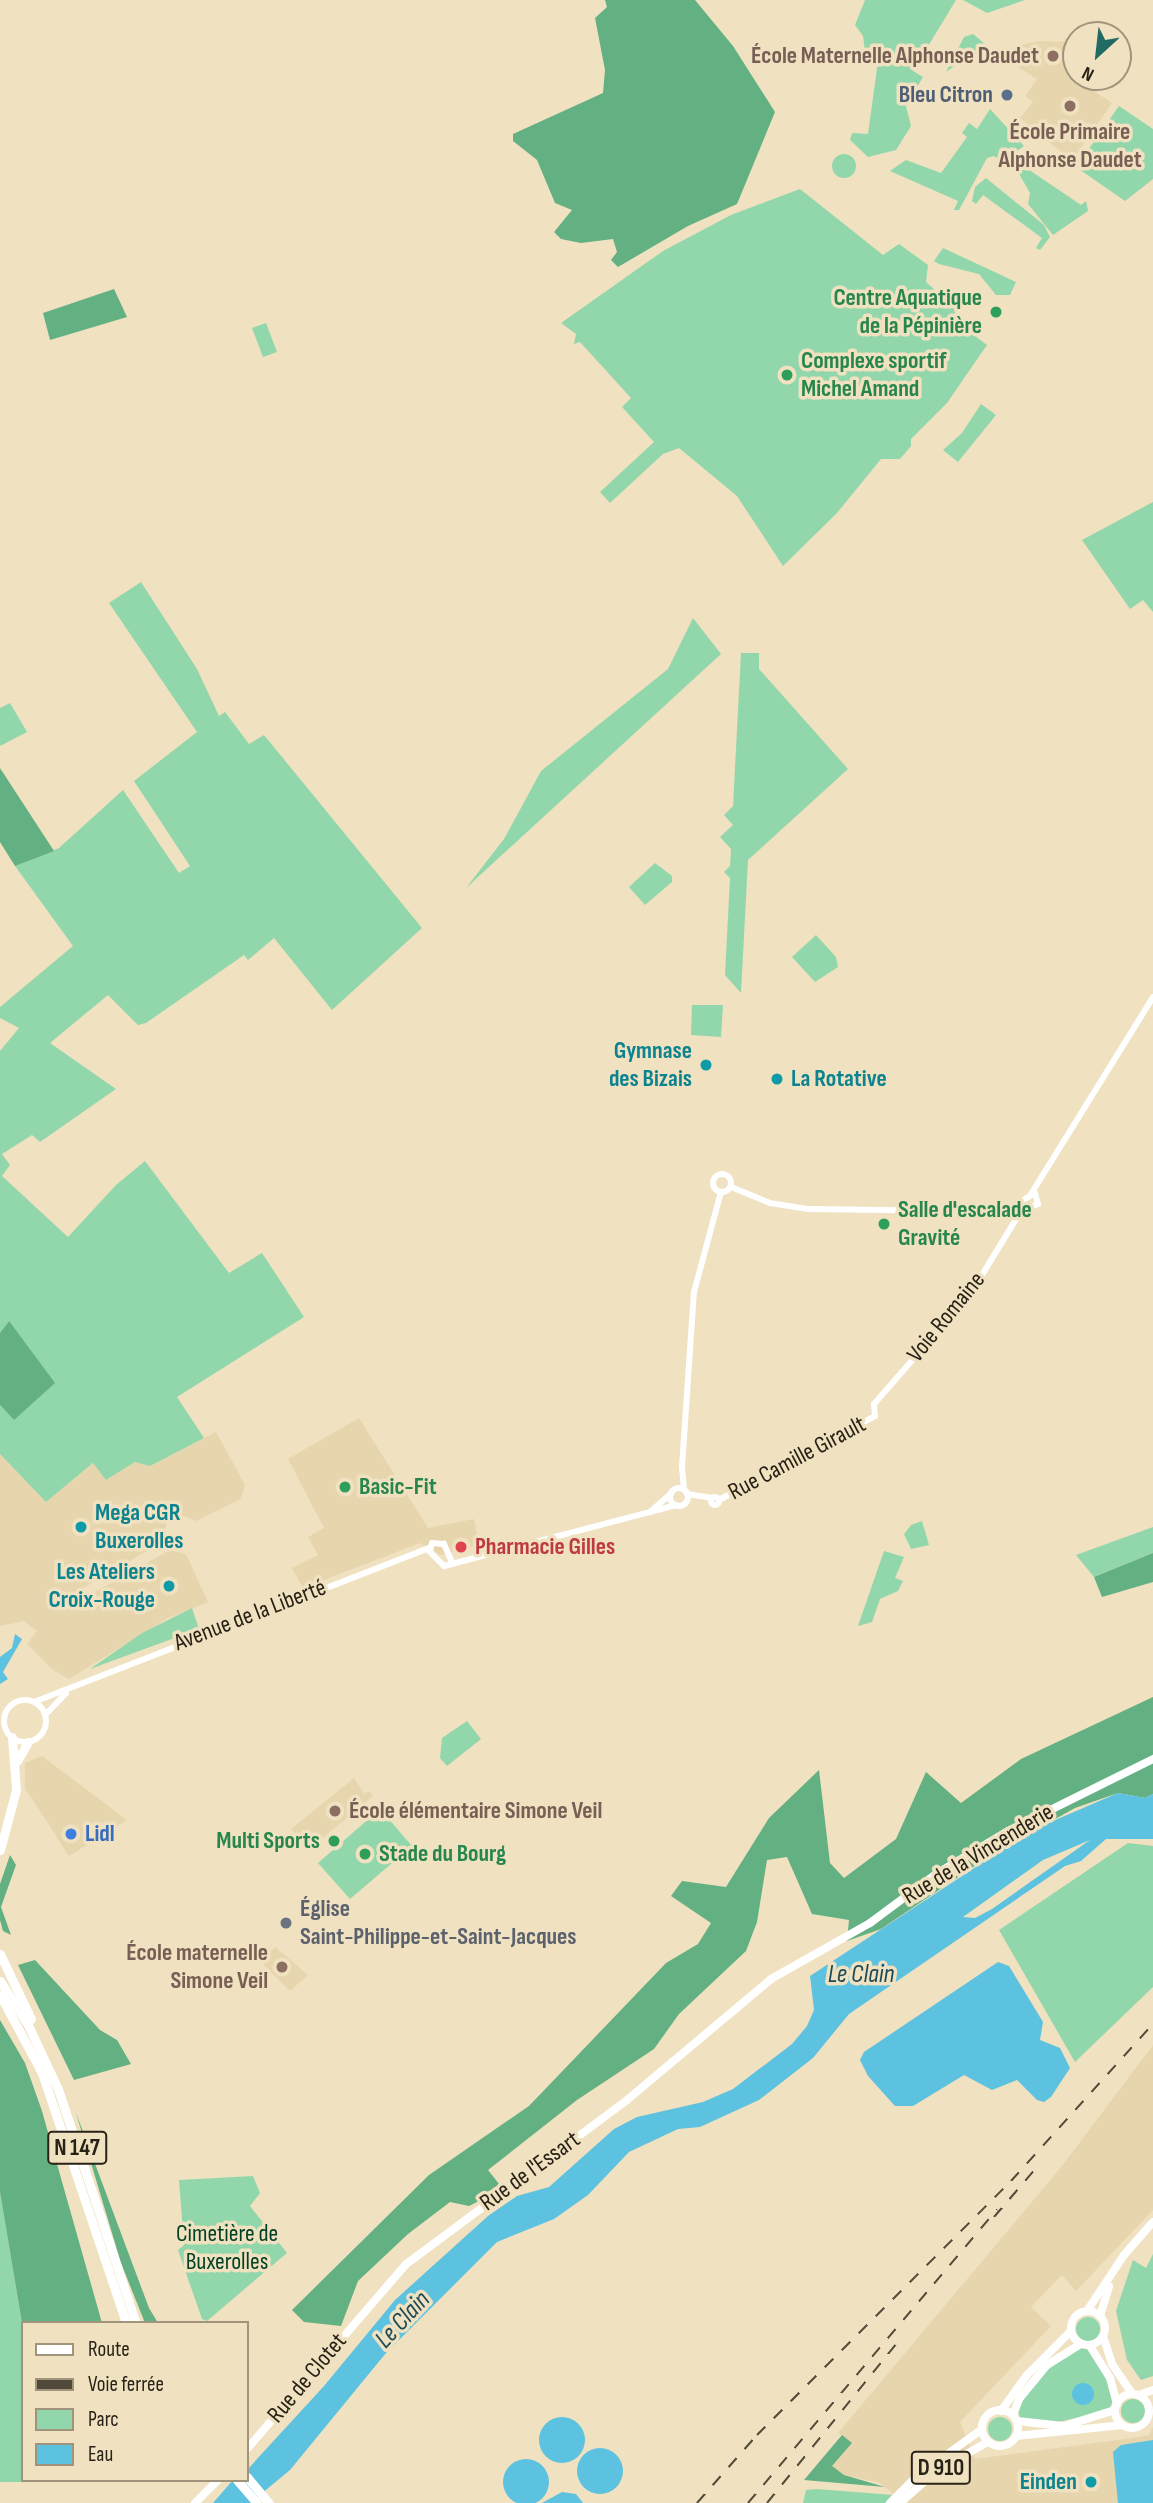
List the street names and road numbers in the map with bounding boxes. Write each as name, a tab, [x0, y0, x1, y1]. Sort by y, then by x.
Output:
street label: Voie Romaine	[901, 1266, 991, 1368]
street label: Rue Camille Girault	[723, 1410, 871, 1506]
street label: Avenue de la Liberté	[170, 1573, 330, 1657]
street label: Rue de la Vincenderie	[897, 1798, 1059, 1910]
street label: Rue de l'Essart	[474, 2125, 586, 2217]
road number: N 147	[46, 2128, 108, 2168]
street label: Rue de Clotet	[261, 2327, 353, 2429]
road number: D 910	[909, 2448, 972, 2488]

